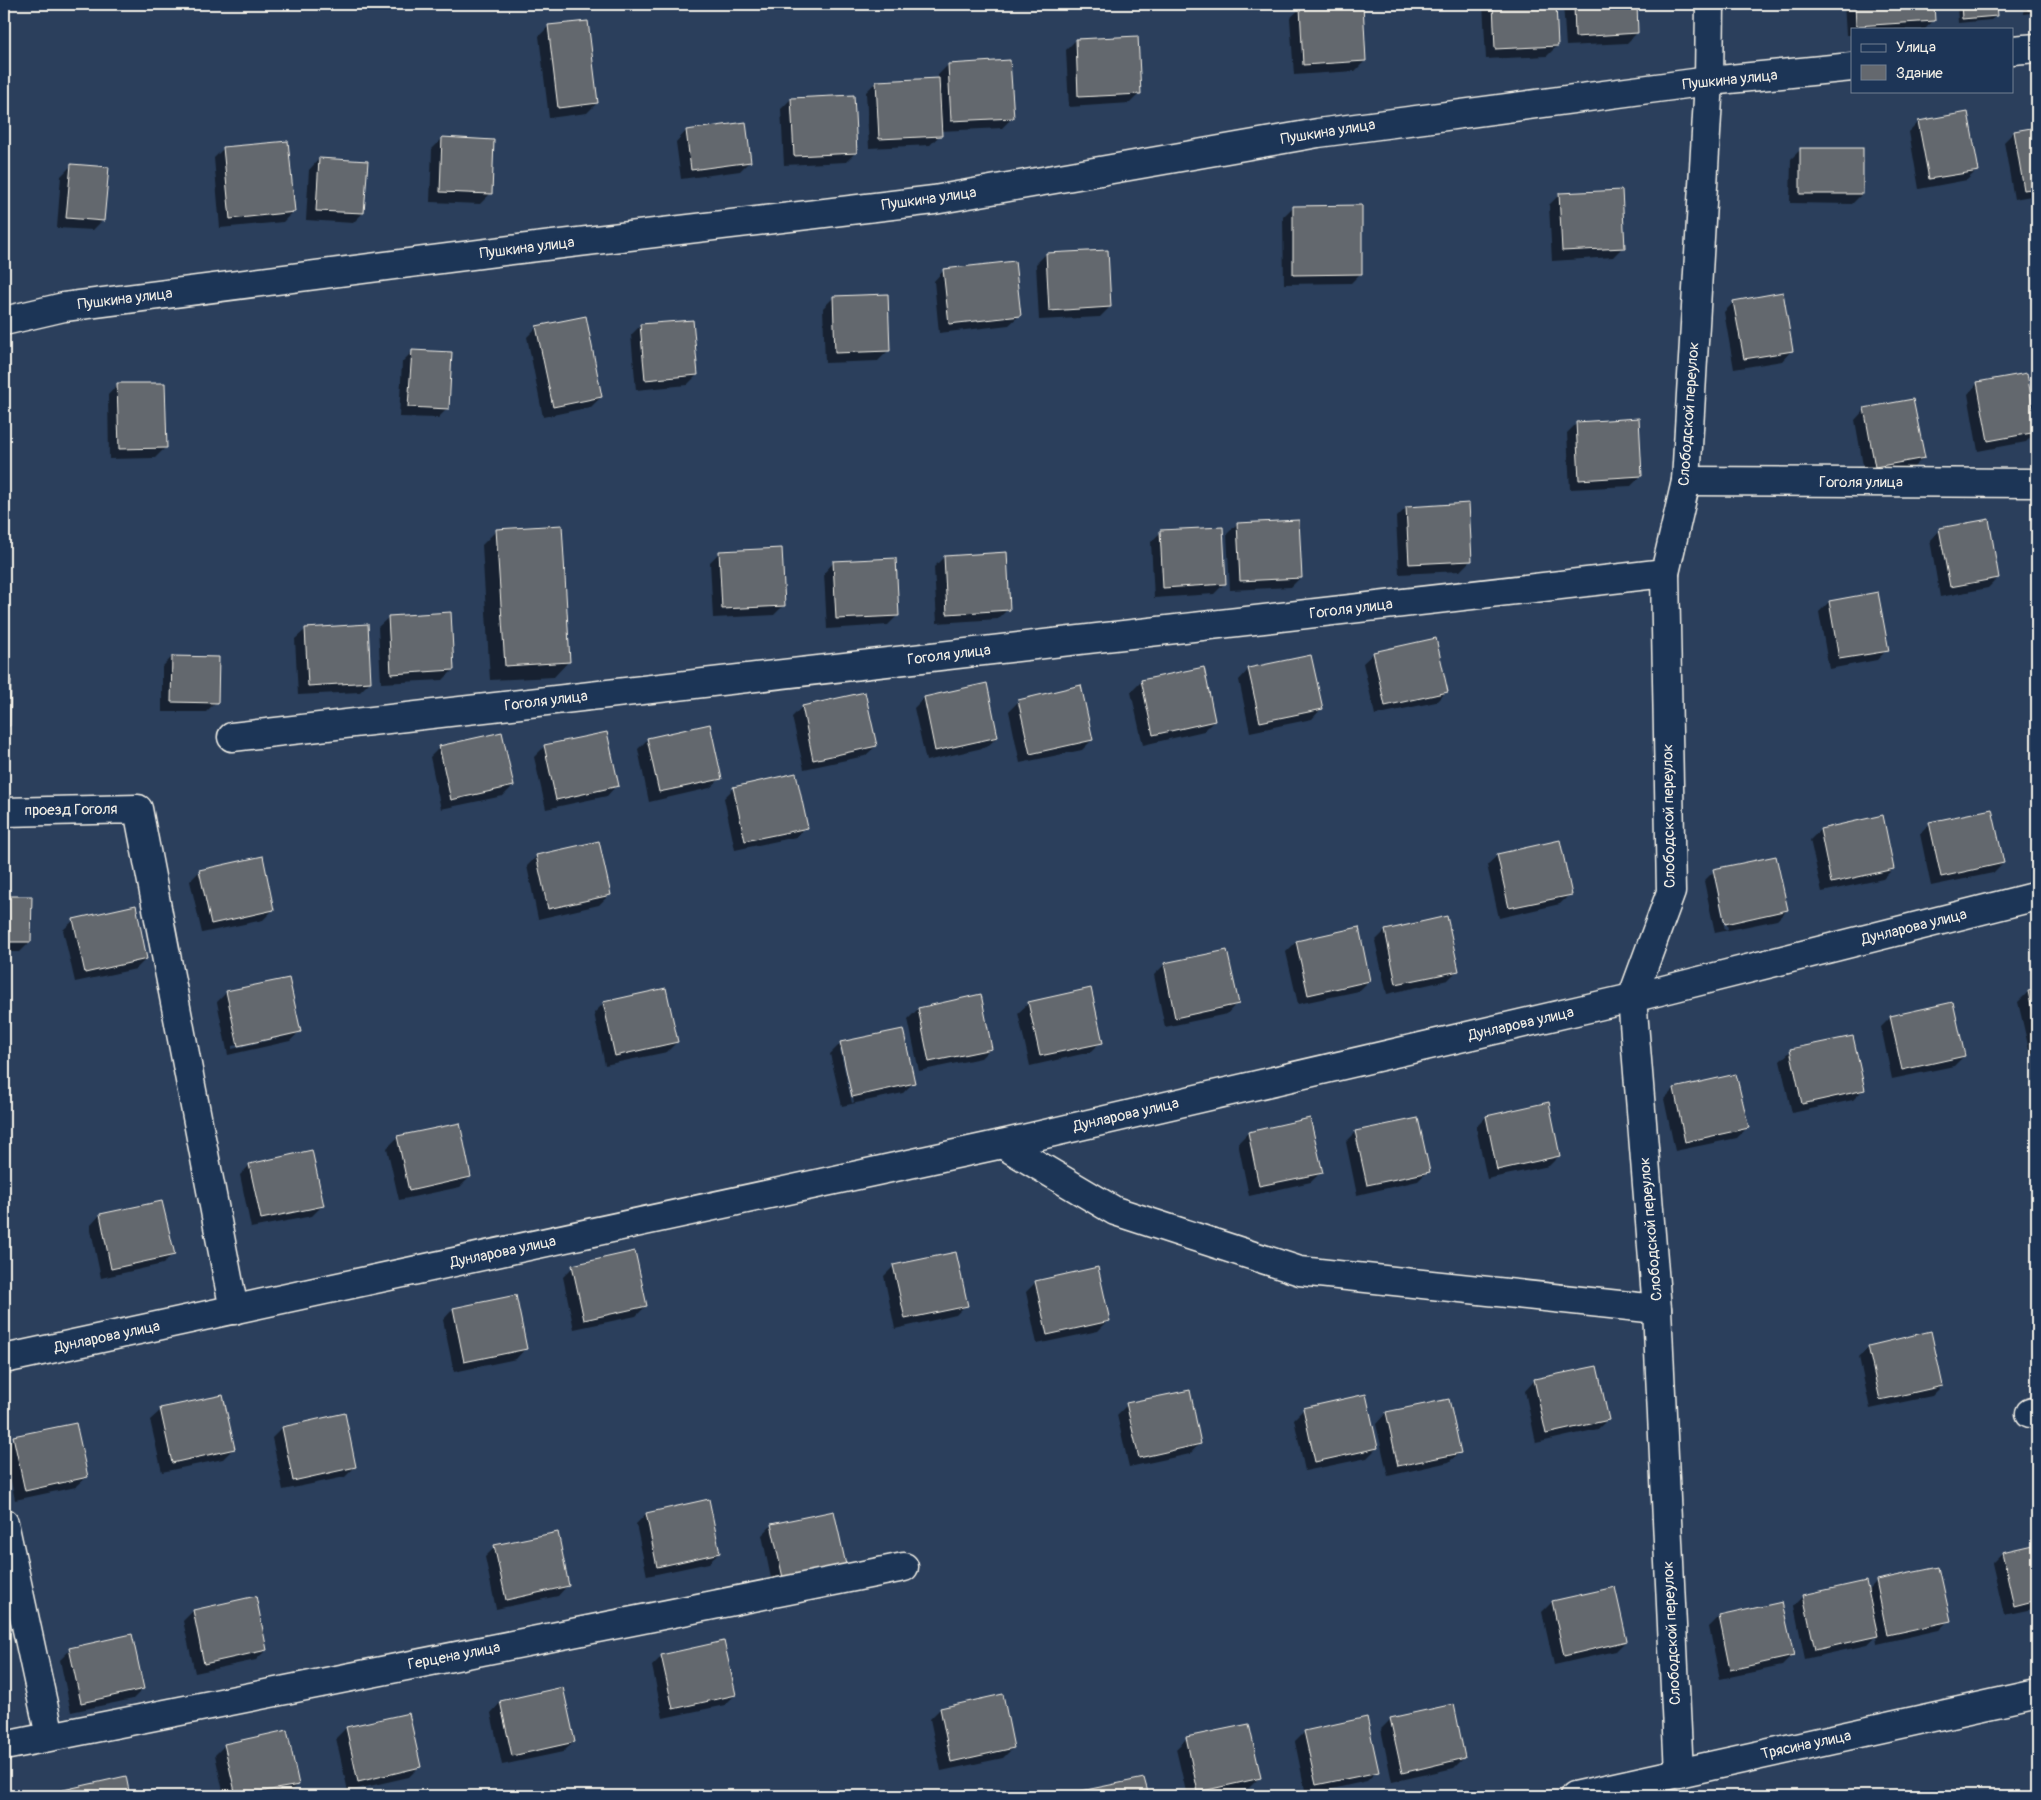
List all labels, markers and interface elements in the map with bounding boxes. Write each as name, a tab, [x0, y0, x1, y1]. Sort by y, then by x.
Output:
legend	[1851, 28, 2014, 92]
text: Улица	[1896, 38, 1936, 57]
text: Здание	[1896, 64, 1943, 83]
street label: Пушкина улица	[1682, 66, 1779, 94]
street label: Пушкина улица	[1279, 115, 1377, 149]
street label: Пушкина улица	[880, 183, 978, 215]
street label: Пушкина улица	[478, 233, 576, 263]
street label: Пушкина улица	[76, 284, 174, 314]
street label: Слободской переулок	[1674, 341, 1704, 487]
street label: Гоголя улица	[1819, 473, 1903, 492]
street label: Гоголя улица	[1308, 594, 1394, 624]
street label: Гоголя улица	[906, 640, 992, 670]
street label: Гоголя улица	[503, 686, 589, 716]
street label: Слободской переулок	[1658, 743, 1680, 888]
street label: проезд Гоголя	[24, 800, 118, 820]
street label: Дунларова улица	[1858, 905, 1969, 950]
street label: Дунларова улица	[1465, 1003, 1576, 1046]
street label: Дунларова улица	[1070, 1094, 1181, 1137]
street label: Слободской переулок	[1635, 1156, 1667, 1302]
street label: Дунларова улица	[447, 1231, 558, 1273]
street label: Дунларова улица	[51, 1316, 162, 1358]
street label: Слободской переулок	[1659, 1560, 1685, 1706]
street label: Герцена улица	[406, 1638, 502, 1674]
street label: Трясина улица	[1759, 1726, 1853, 1764]

